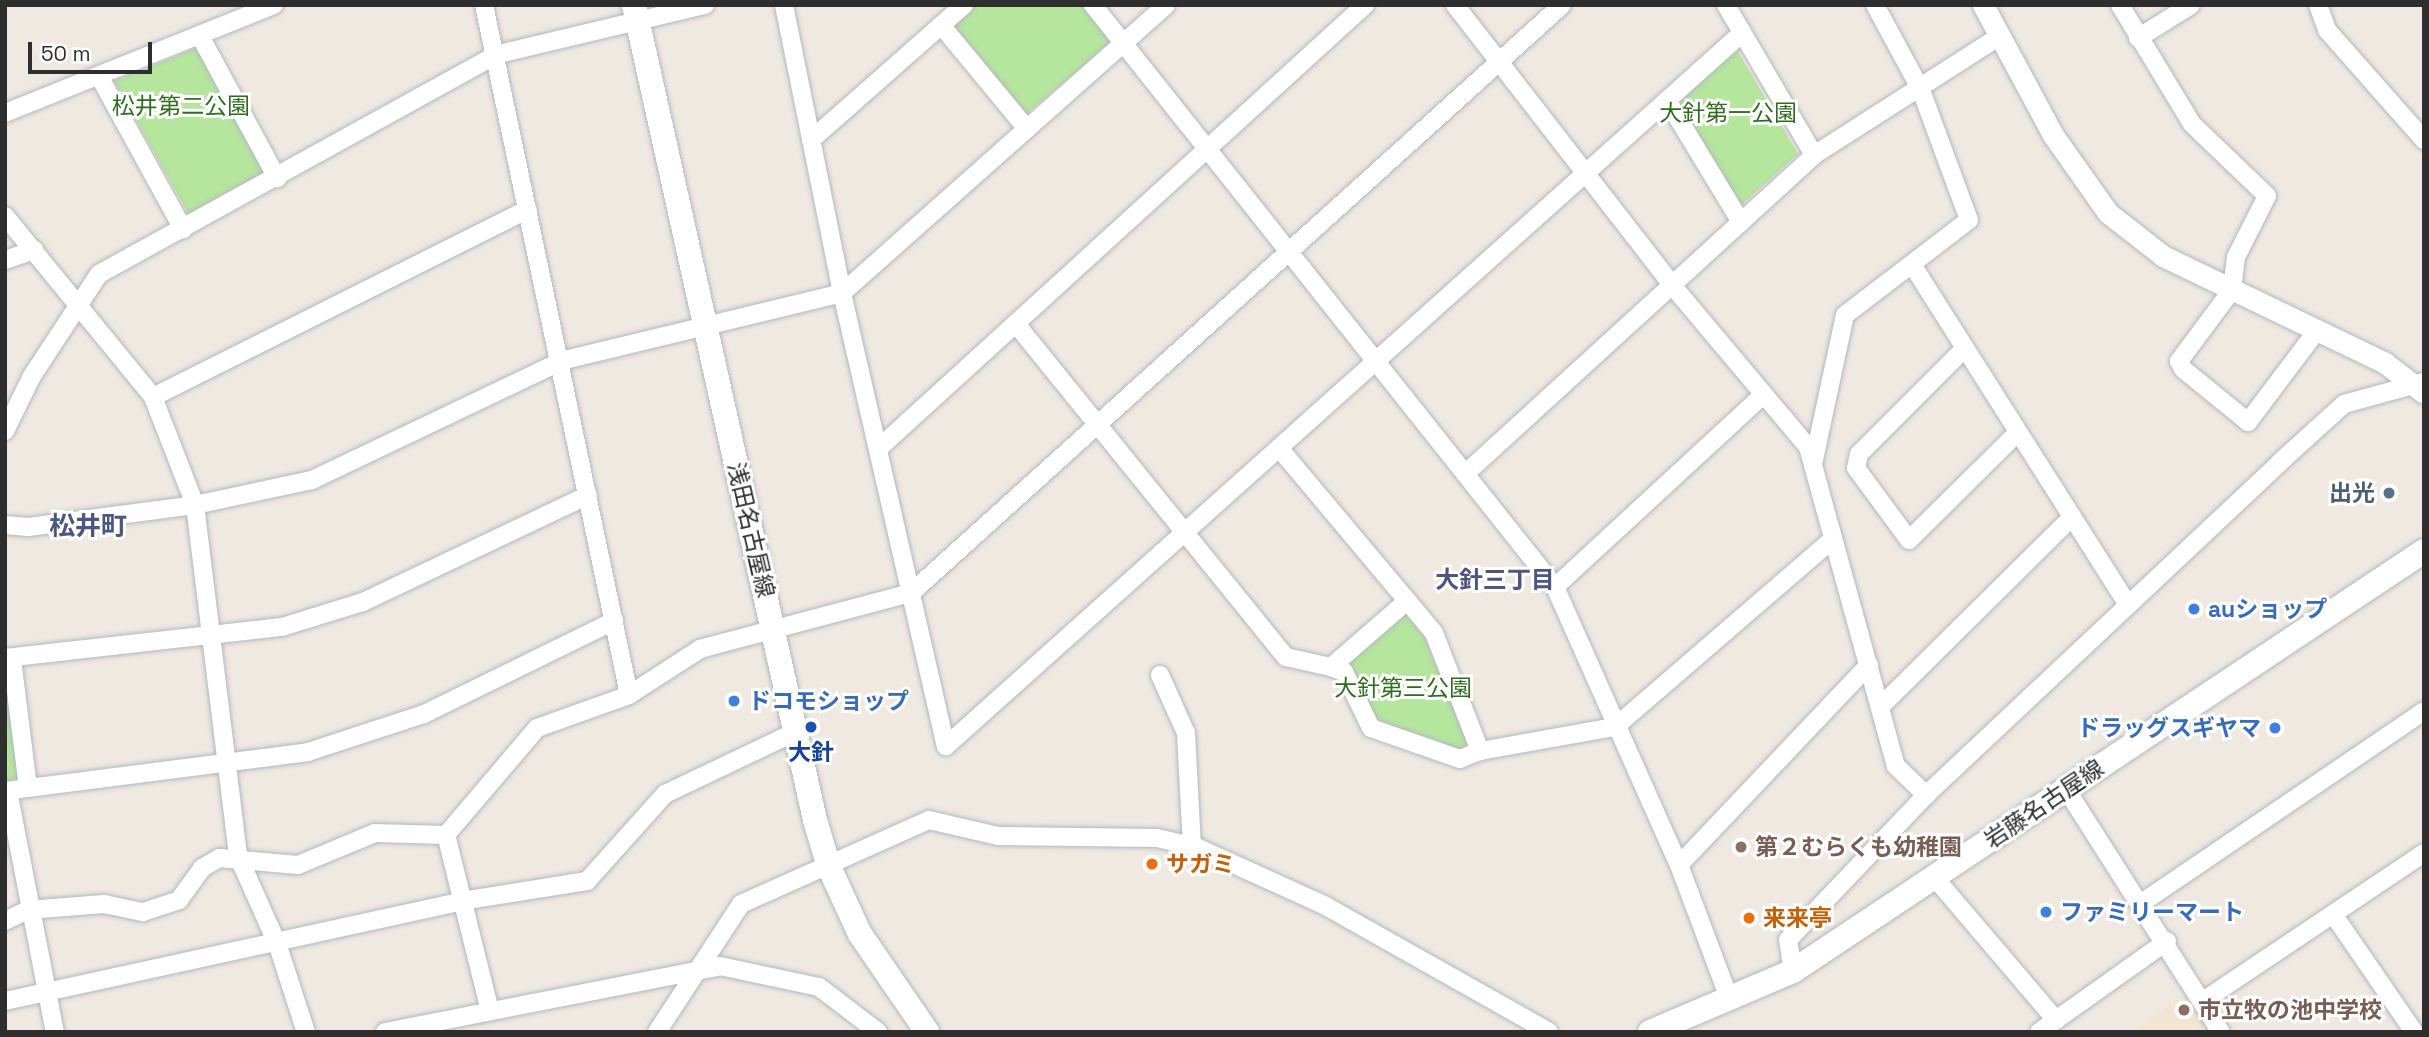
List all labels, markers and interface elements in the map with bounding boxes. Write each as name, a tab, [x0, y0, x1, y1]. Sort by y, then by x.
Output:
scale bar	[32, 28, 156, 72]
text: 50 m	[41, 40, 91, 67]
park label: 松井第二公園	[112, 92, 250, 120]
park label: 大針第一公園	[1659, 99, 1797, 127]
street label: 浅田名古屋線	[722, 460, 780, 600]
place label: 出光	[2329, 479, 2375, 507]
marker: 出光	[2381, 485, 2397, 501]
district label: 松井町	[49, 511, 127, 543]
district label: 大針三丁目	[1435, 566, 1555, 594]
place label: auショップ	[2208, 595, 2327, 623]
marker: auショップ	[2186, 601, 2202, 617]
park label: 大針第三公園	[1334, 674, 1472, 702]
place label: ドコモショップ	[748, 687, 909, 715]
marker: ドコモショップ	[726, 693, 742, 709]
place label: ドラッグスギヤマ	[2077, 714, 2261, 742]
marker: 大針	[803, 719, 819, 735]
marker: ドラッグスギヤマ	[2267, 720, 2283, 736]
place label: 大針	[788, 738, 834, 766]
street label: 岩藤名古屋線	[1979, 754, 2109, 854]
place label: 第２むらくも幼稚園	[1755, 833, 1962, 861]
marker: 第２むらくも幼稚園	[1733, 839, 1749, 855]
place label: サガミ	[1166, 850, 1235, 878]
marker: サガミ	[1144, 856, 1160, 872]
place label: ファミリーマート	[2060, 898, 2244, 926]
place label: 来来亭	[1763, 904, 1832, 932]
marker: ファミリーマート	[2038, 904, 2054, 920]
marker: 来来亭	[1741, 910, 1757, 926]
place label: 市立牧の池中学校	[2198, 996, 2382, 1024]
marker: 市立牧の池中学校	[2176, 1002, 2192, 1018]

